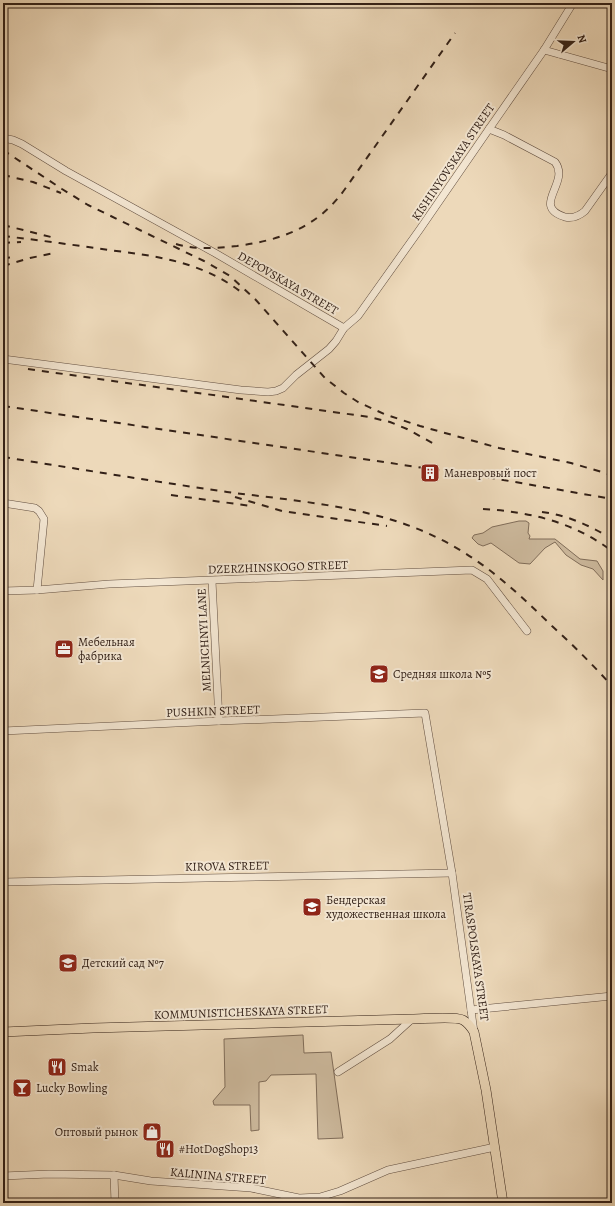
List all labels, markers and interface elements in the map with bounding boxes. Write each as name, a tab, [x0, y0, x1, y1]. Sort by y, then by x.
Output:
north arrow	[553, 22, 593, 62]
text: N	[574, 33, 590, 45]
street label: KISHINYOVSKAYA STREET	[408, 100, 498, 224]
street label: DEPOVSKAYA STREET	[235, 248, 342, 319]
building icon: Маневровый пост	[419, 462, 441, 484]
place label: Маневровый пост	[444, 465, 537, 481]
street label: DZERZHINSKOGO STREET	[208, 557, 349, 577]
street label: MELNICHNYI LANE	[193, 588, 215, 692]
place label: Мебельная фабрика	[78, 634, 135, 664]
office icon: Мебельная фабрика	[53, 638, 75, 660]
school or university icon: Средняя школа №5	[368, 663, 390, 685]
place label: Средняя школа №5	[393, 666, 491, 682]
street label: PUSHKIN STREET	[166, 701, 261, 721]
street label: KIROVA STREET	[185, 857, 270, 875]
place label: Бендерская художественная школа	[326, 892, 447, 922]
street label: TIRASPOLSKAYA STREET	[459, 892, 493, 1022]
school or university icon: Бендерская художественная школа	[301, 896, 323, 918]
school or university icon: Детский сад №7	[57, 952, 79, 974]
place label: Детский сад №7	[82, 955, 165, 971]
street label: KOMMUNISTICHESKAYA STREET	[153, 1001, 329, 1023]
restaurant icon: Smak	[46, 1056, 68, 1078]
place label: Smak	[71, 1059, 99, 1075]
bar icon: Lucky Bowling	[11, 1077, 33, 1099]
place label: Lucky Bowling	[36, 1080, 108, 1096]
shop icon: Оптовый рынок	[141, 1121, 163, 1143]
place label: Оптовый рынок	[55, 1124, 138, 1140]
restaurant icon: #HotDogShop13	[154, 1138, 176, 1160]
place label: #HotDogShop13	[179, 1141, 258, 1157]
street label: KALININA STREET	[169, 1164, 267, 1188]

